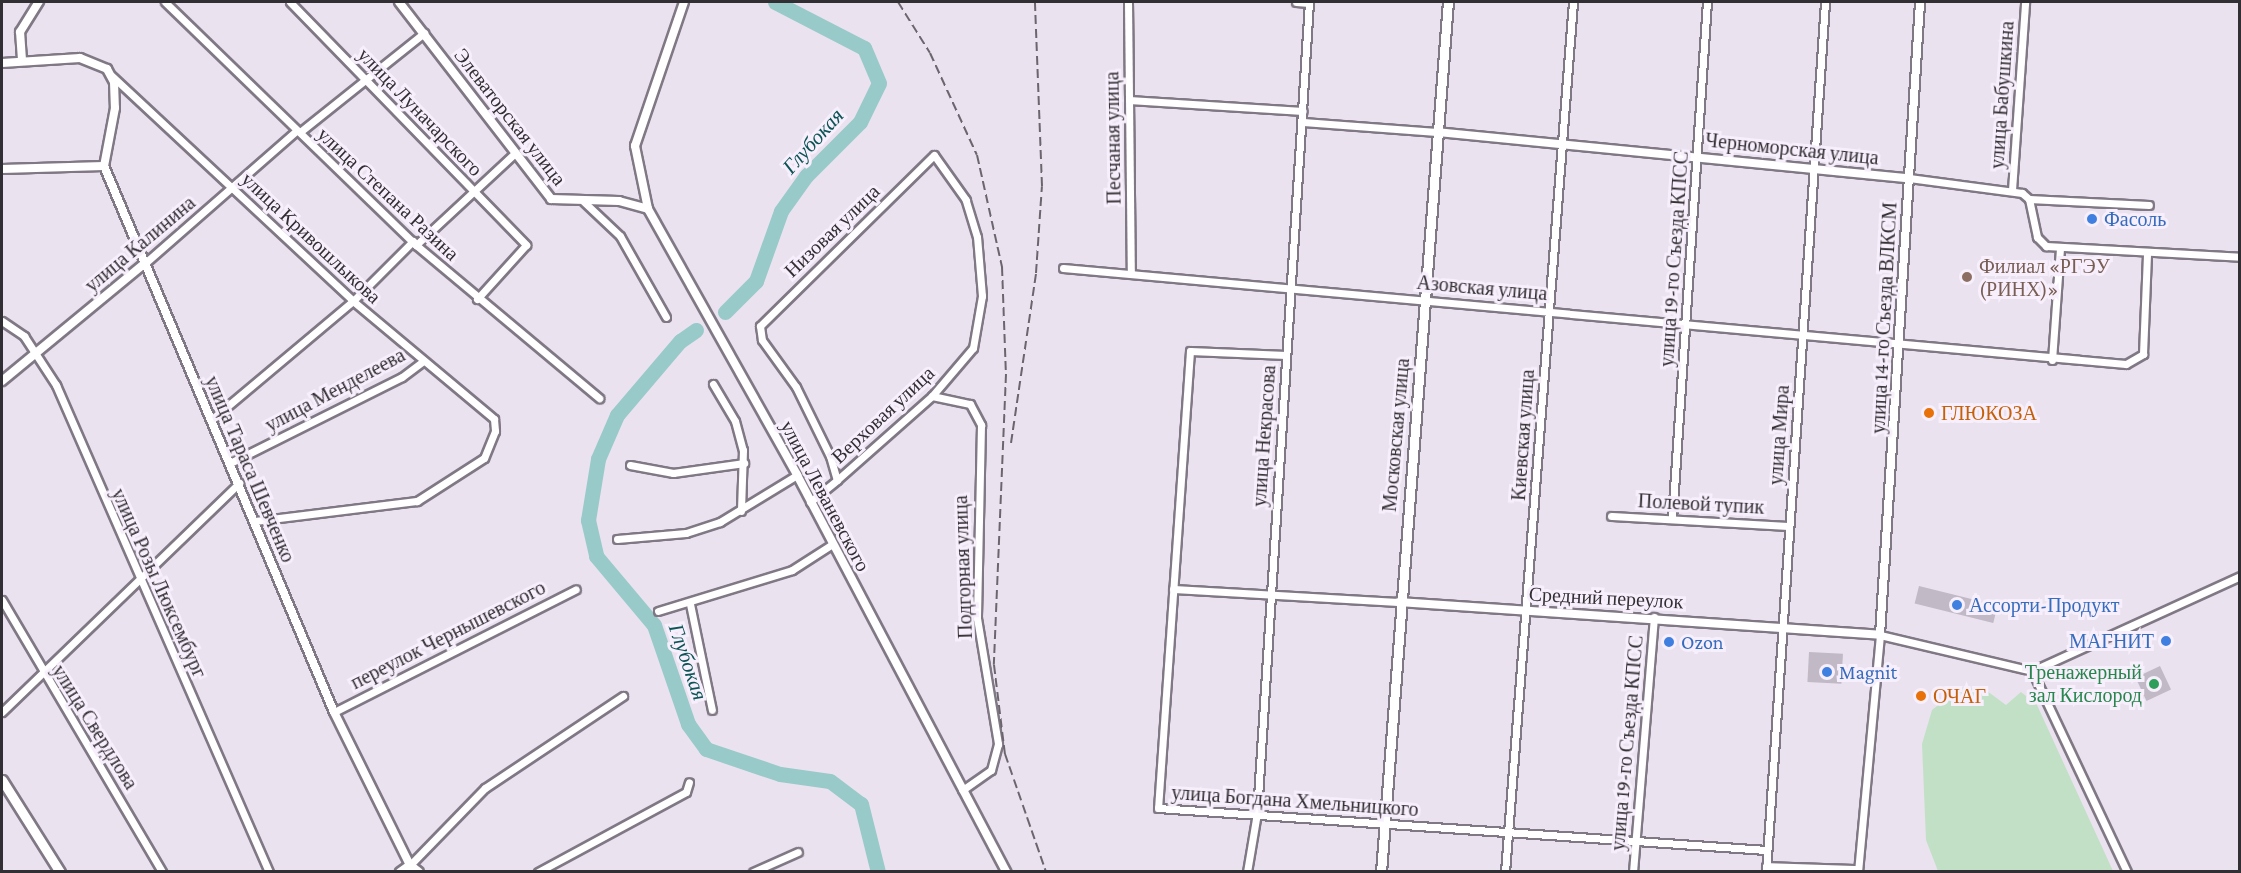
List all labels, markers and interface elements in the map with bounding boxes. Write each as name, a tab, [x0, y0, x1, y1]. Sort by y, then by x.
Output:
street label: улица Бабушкина	[1985, 20, 2019, 170]
street label: улица Луначарского	[353, 43, 487, 181]
street label: Элеваторская улица	[449, 44, 571, 190]
street label: Песчаная улица	[1100, 71, 1126, 205]
water label: Глубокая	[777, 103, 849, 179]
street label: улица Степана Разина	[312, 122, 464, 266]
street label: Черноморская улица	[1704, 128, 1880, 170]
street label: улица 19-го Съезда КПСС	[1654, 150, 1694, 368]
street label: улица Кривошлыкова	[236, 167, 386, 309]
street label: Низовая улица	[779, 180, 885, 282]
street label: улица Калинина	[80, 191, 200, 297]
street label: улица 14-го Съезда ВЛКСМ	[1866, 202, 1902, 434]
place label: Фасоль	[2104, 207, 2166, 231]
marker: Фасоль	[2085, 212, 2099, 226]
place label: Филиал «РГЭУ (РИНХ)»	[1979, 254, 2110, 301]
street label: Азовская улица	[1416, 270, 1548, 306]
marker: Филиал «РГЭУ (РИНХ)»	[1960, 270, 1974, 284]
street label: улица Менделеева	[261, 343, 409, 437]
street label: Московская улица	[1377, 357, 1415, 513]
street label: Верховая улица	[827, 361, 939, 469]
street label: улица Некрасова	[1247, 364, 1281, 508]
street label: Киевская улица	[1506, 368, 1540, 502]
street label: улица Тараса Шевченко	[200, 372, 300, 566]
street label: улица Мира	[1764, 384, 1794, 486]
place label: ГЛЮКОЗА	[1941, 401, 2037, 425]
marker: ГЛЮКОЗА	[1922, 406, 1936, 420]
street label: улица Леваневского	[775, 416, 875, 576]
street label: улица Розы Люксембург	[106, 485, 212, 681]
street label: Полевой тупик	[1637, 489, 1765, 519]
street label: Подгорная улица	[949, 495, 977, 639]
street label: переулок Чернышевского	[347, 575, 549, 695]
street label: Средний переулок	[1528, 582, 1684, 614]
place label: Ассорти-Продукт	[1969, 593, 2119, 617]
marker: Ассорти-Продукт	[1950, 598, 1964, 612]
water label: Глубокая	[663, 620, 713, 704]
place label: МАГНИТ	[2069, 629, 2154, 653]
place label: Ozon	[1681, 630, 1724, 654]
street label: улица 19-го Съезда КПСС	[1606, 634, 1648, 852]
marker: МАГНИТ	[2159, 634, 2173, 648]
marker: Ozon	[1662, 635, 1676, 649]
street label: улица Свердлова	[47, 660, 143, 794]
place label: Magnit	[1839, 660, 1897, 684]
place label: Тренажерный зал Кислород	[2025, 660, 2142, 707]
marker: Magnit	[1820, 665, 1834, 679]
marker: Тренажерный зал Кислород	[2147, 677, 2161, 691]
place label: ОЧАГ	[1933, 684, 1986, 708]
marker: ОЧАГ	[1914, 689, 1928, 703]
street label: улица Богдана Хмельницкого	[1171, 780, 1419, 822]

